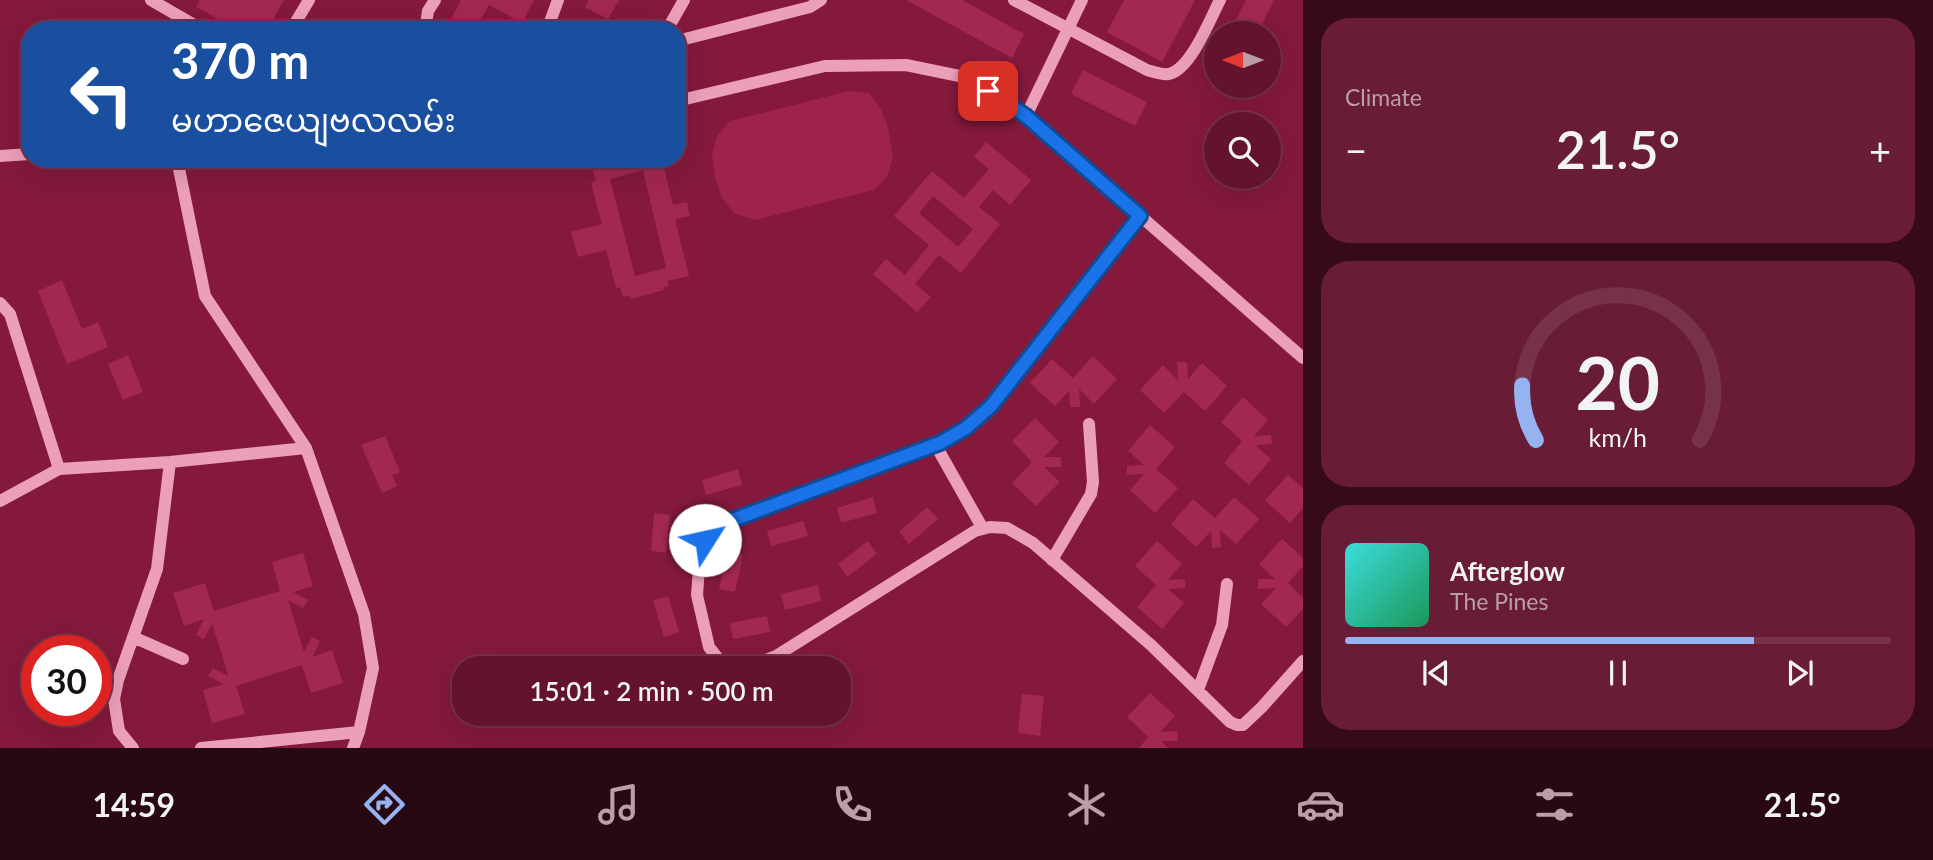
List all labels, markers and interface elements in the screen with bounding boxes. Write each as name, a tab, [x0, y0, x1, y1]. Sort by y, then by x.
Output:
north arrow	[1204, 21, 1281, 98]
map controls	[1204, 21, 1281, 189]
text: 370 m	[171, 31, 309, 89]
icon: left	[56, 49, 147, 140]
pin	[958, 61, 1018, 121]
icon: arrive	[969, 72, 1007, 110]
text: Climate	[1345, 83, 1422, 111]
text: မဟာဇေယျဗလလမ်း	[171, 100, 455, 139]
button: search	[1204, 112, 1281, 189]
text: 21.5°	[1556, 118, 1680, 180]
text: −	[1345, 127, 1367, 173]
text: +	[1869, 127, 1891, 173]
text: 20	[1576, 338, 1660, 426]
text: km/h	[1589, 422, 1647, 452]
position arrow	[668, 503, 742, 577]
text: Afterglow	[1450, 555, 1565, 587]
text: The Pines	[1450, 587, 1548, 615]
speed limit sign: 30	[21, 635, 112, 726]
icon: previous	[1417, 654, 1455, 692]
icon: pause	[1599, 654, 1637, 692]
icon: next	[1781, 654, 1819, 692]
text: 15:01 · 2 min · 500 m	[529, 675, 774, 707]
icon: directions	[360, 780, 409, 829]
icon: music	[594, 780, 643, 829]
icon: phone	[828, 780, 877, 829]
icon: climate	[1062, 780, 1111, 829]
icon: car	[1296, 780, 1345, 829]
icon: filters	[1530, 780, 1579, 829]
text: 14:59	[92, 785, 175, 824]
text: 21.5°	[1764, 785, 1840, 824]

